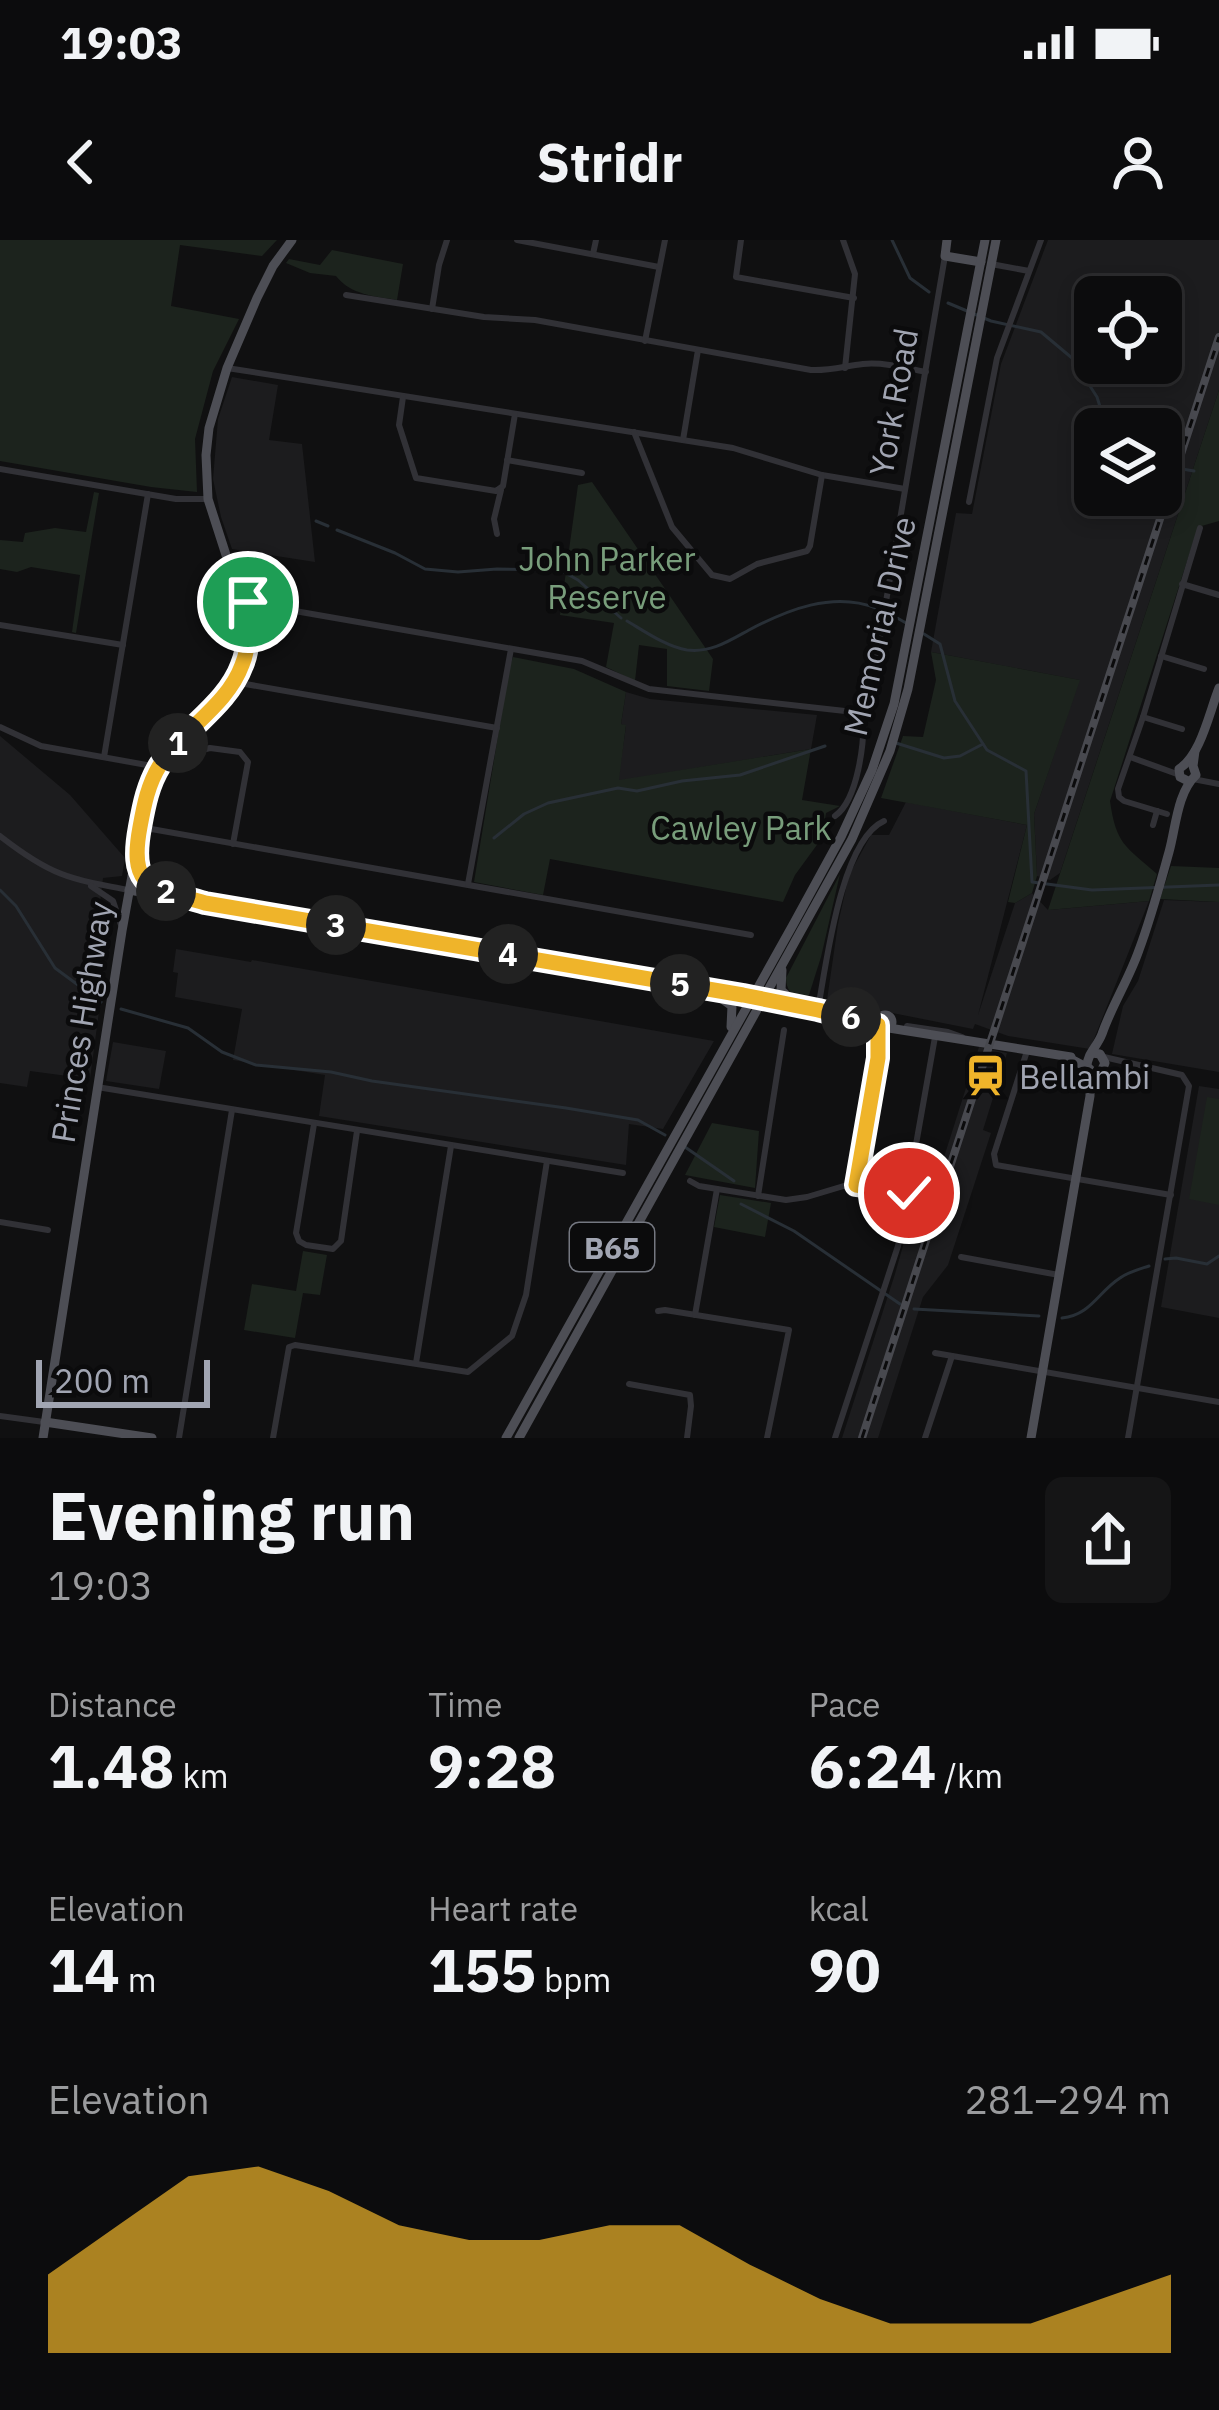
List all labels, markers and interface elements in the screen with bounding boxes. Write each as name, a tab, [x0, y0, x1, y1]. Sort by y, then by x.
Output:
text: 19:03	[60, 13, 183, 71]
text: Stridr	[536, 127, 683, 197]
icon: back	[48, 129, 114, 195]
icon: person	[1105, 129, 1171, 195]
map controls	[1074, 276, 1182, 516]
button: locate	[1074, 276, 1182, 384]
street label: York Road	[859, 325, 927, 479]
button: layers	[1074, 408, 1182, 516]
street label: Memorial Drive	[833, 512, 925, 740]
park label: John Parker Reserve	[518, 537, 696, 618]
pin	[197, 551, 299, 653]
icon: arrive	[215, 569, 281, 635]
pin: 1	[148, 713, 208, 773]
text: 1	[168, 721, 188, 764]
park label: Cawley Park	[650, 806, 832, 849]
pin: 2	[136, 861, 196, 921]
text: 2	[156, 869, 176, 912]
pin: 3	[306, 895, 366, 955]
street label: Princes Highway	[41, 898, 121, 1146]
text: 3	[326, 903, 346, 946]
pin: 4	[478, 924, 538, 984]
text: 4	[498, 932, 518, 975]
pin: 5	[650, 954, 710, 1014]
text: 5	[670, 962, 690, 1005]
pin: 6	[821, 987, 881, 1047]
text: 6	[841, 995, 861, 1038]
station icon: Bellambi	[962, 1053, 1008, 1099]
place label: Bellambi	[1019, 1055, 1150, 1098]
pin	[858, 1142, 960, 1244]
icon: check	[876, 1160, 942, 1226]
road number: B65	[570, 1223, 654, 1271]
scale bar	[36, 1354, 210, 1407]
text: 200 m	[54, 1359, 150, 1402]
text: Evening run	[48, 1472, 415, 1558]
button: share	[1045, 1477, 1171, 1603]
text: 19:03	[48, 1560, 153, 1611]
text: Distance	[48, 1683, 177, 1726]
text: Time	[428, 1683, 502, 1726]
text: Pace	[809, 1683, 880, 1726]
text: 1.48	[48, 1726, 175, 1805]
text: 9:28	[428, 1726, 556, 1805]
text: 6:24	[809, 1726, 936, 1805]
text: km	[175, 1754, 229, 1797]
text: /km	[936, 1754, 1003, 1797]
text: Elevation	[48, 1887, 185, 1930]
text: Heart rate	[428, 1887, 578, 1930]
text: kcal	[809, 1887, 869, 1930]
text: 14	[48, 1930, 120, 2009]
text: 155	[428, 1930, 536, 2009]
text: 90	[809, 1930, 881, 2009]
text: m	[120, 1958, 157, 2001]
text: bpm	[536, 1958, 611, 2001]
text: Elevation	[48, 2074, 210, 2125]
text: 281–294 m	[964, 2074, 1171, 2125]

